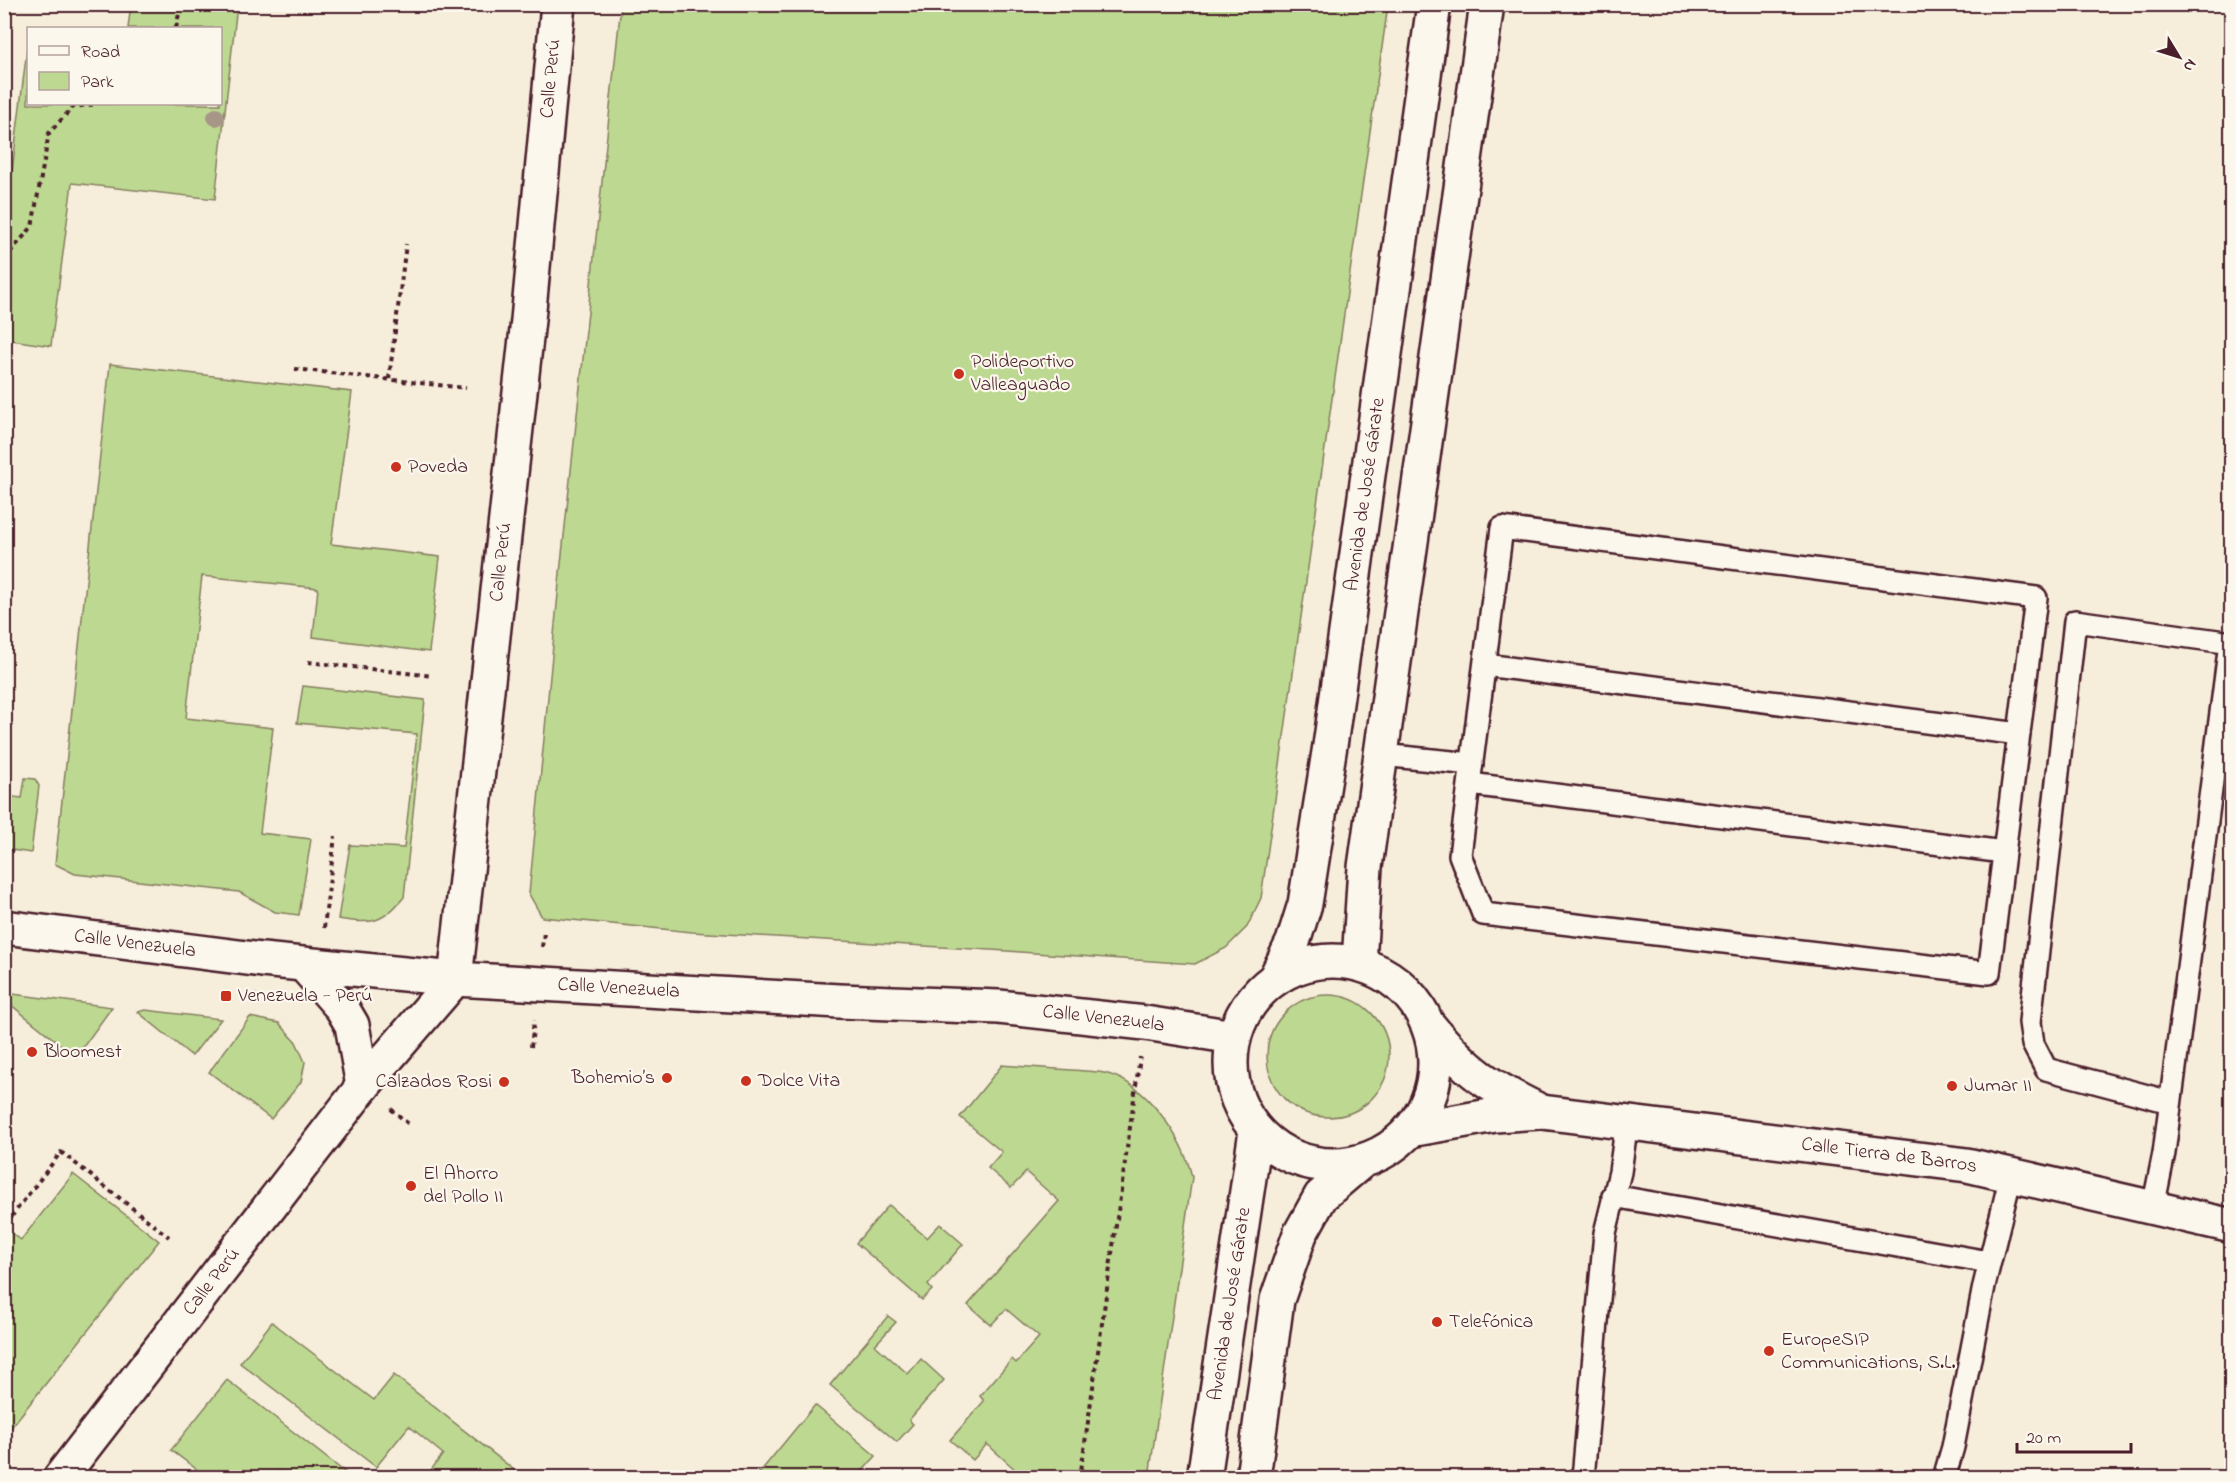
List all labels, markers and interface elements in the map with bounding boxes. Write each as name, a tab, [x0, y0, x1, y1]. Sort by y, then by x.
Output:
legend	[27, 27, 222, 105]
north arrow	[2149, 27, 2209, 87]
street label: Calle Perú	[533, 38, 569, 120]
text: Road	[81, 40, 120, 66]
text: N	[2176, 53, 2202, 77]
text: Park	[81, 70, 114, 96]
place label: Polideportivo Valleaguado	[970, 348, 1074, 401]
marker: Polideportivo Valleaguado	[952, 367, 966, 381]
street label: Avenida de José Gárate	[1337, 396, 1393, 593]
place label: Poveda	[408, 453, 468, 482]
marker: Poveda	[389, 460, 403, 474]
street label: Calle Perú	[482, 521, 520, 603]
street label: Calle Venezuela	[72, 922, 198, 966]
street label: Calle Venezuela	[557, 970, 681, 1006]
place label: Venezuela - Perú	[237, 982, 372, 1011]
marker: Venezuela - Perú	[219, 989, 233, 1003]
street label: Calle Venezuela	[1041, 997, 1167, 1040]
place label: Bloomest	[43, 1038, 122, 1067]
marker: Bloomest	[25, 1045, 39, 1059]
place label: Bohemio’s	[571, 1064, 655, 1093]
place label: Dolce Vita	[757, 1067, 840, 1096]
place label: Calzados Rosi	[376, 1068, 492, 1097]
marker: Bohemio’s	[660, 1071, 674, 1085]
place label: Jumar II	[1964, 1072, 2032, 1101]
marker: Dolce Vita	[739, 1074, 753, 1088]
marker: Calzados Rosi	[497, 1075, 511, 1089]
marker: Jumar II	[1945, 1079, 1959, 1093]
street label: Calle Tierra de Barros	[1800, 1130, 1980, 1181]
place label: El Ahorro del Pollo II	[423, 1160, 503, 1212]
marker: El Ahorro del Pollo II	[404, 1179, 418, 1193]
street label: Avenida de José Gárate	[1201, 1205, 1259, 1403]
street label: Calle Perú	[176, 1241, 247, 1322]
place label: Telefónica	[1449, 1308, 1533, 1337]
marker: Telefónica	[1430, 1315, 1444, 1329]
place label: EuropeSIP Communications, S.L.	[1781, 1326, 1956, 1378]
marker: EuropeSIP Communications, S.L.	[1762, 1344, 1776, 1358]
scale bar	[2017, 1416, 2131, 1454]
text: 20 m	[2026, 1426, 2061, 1452]

